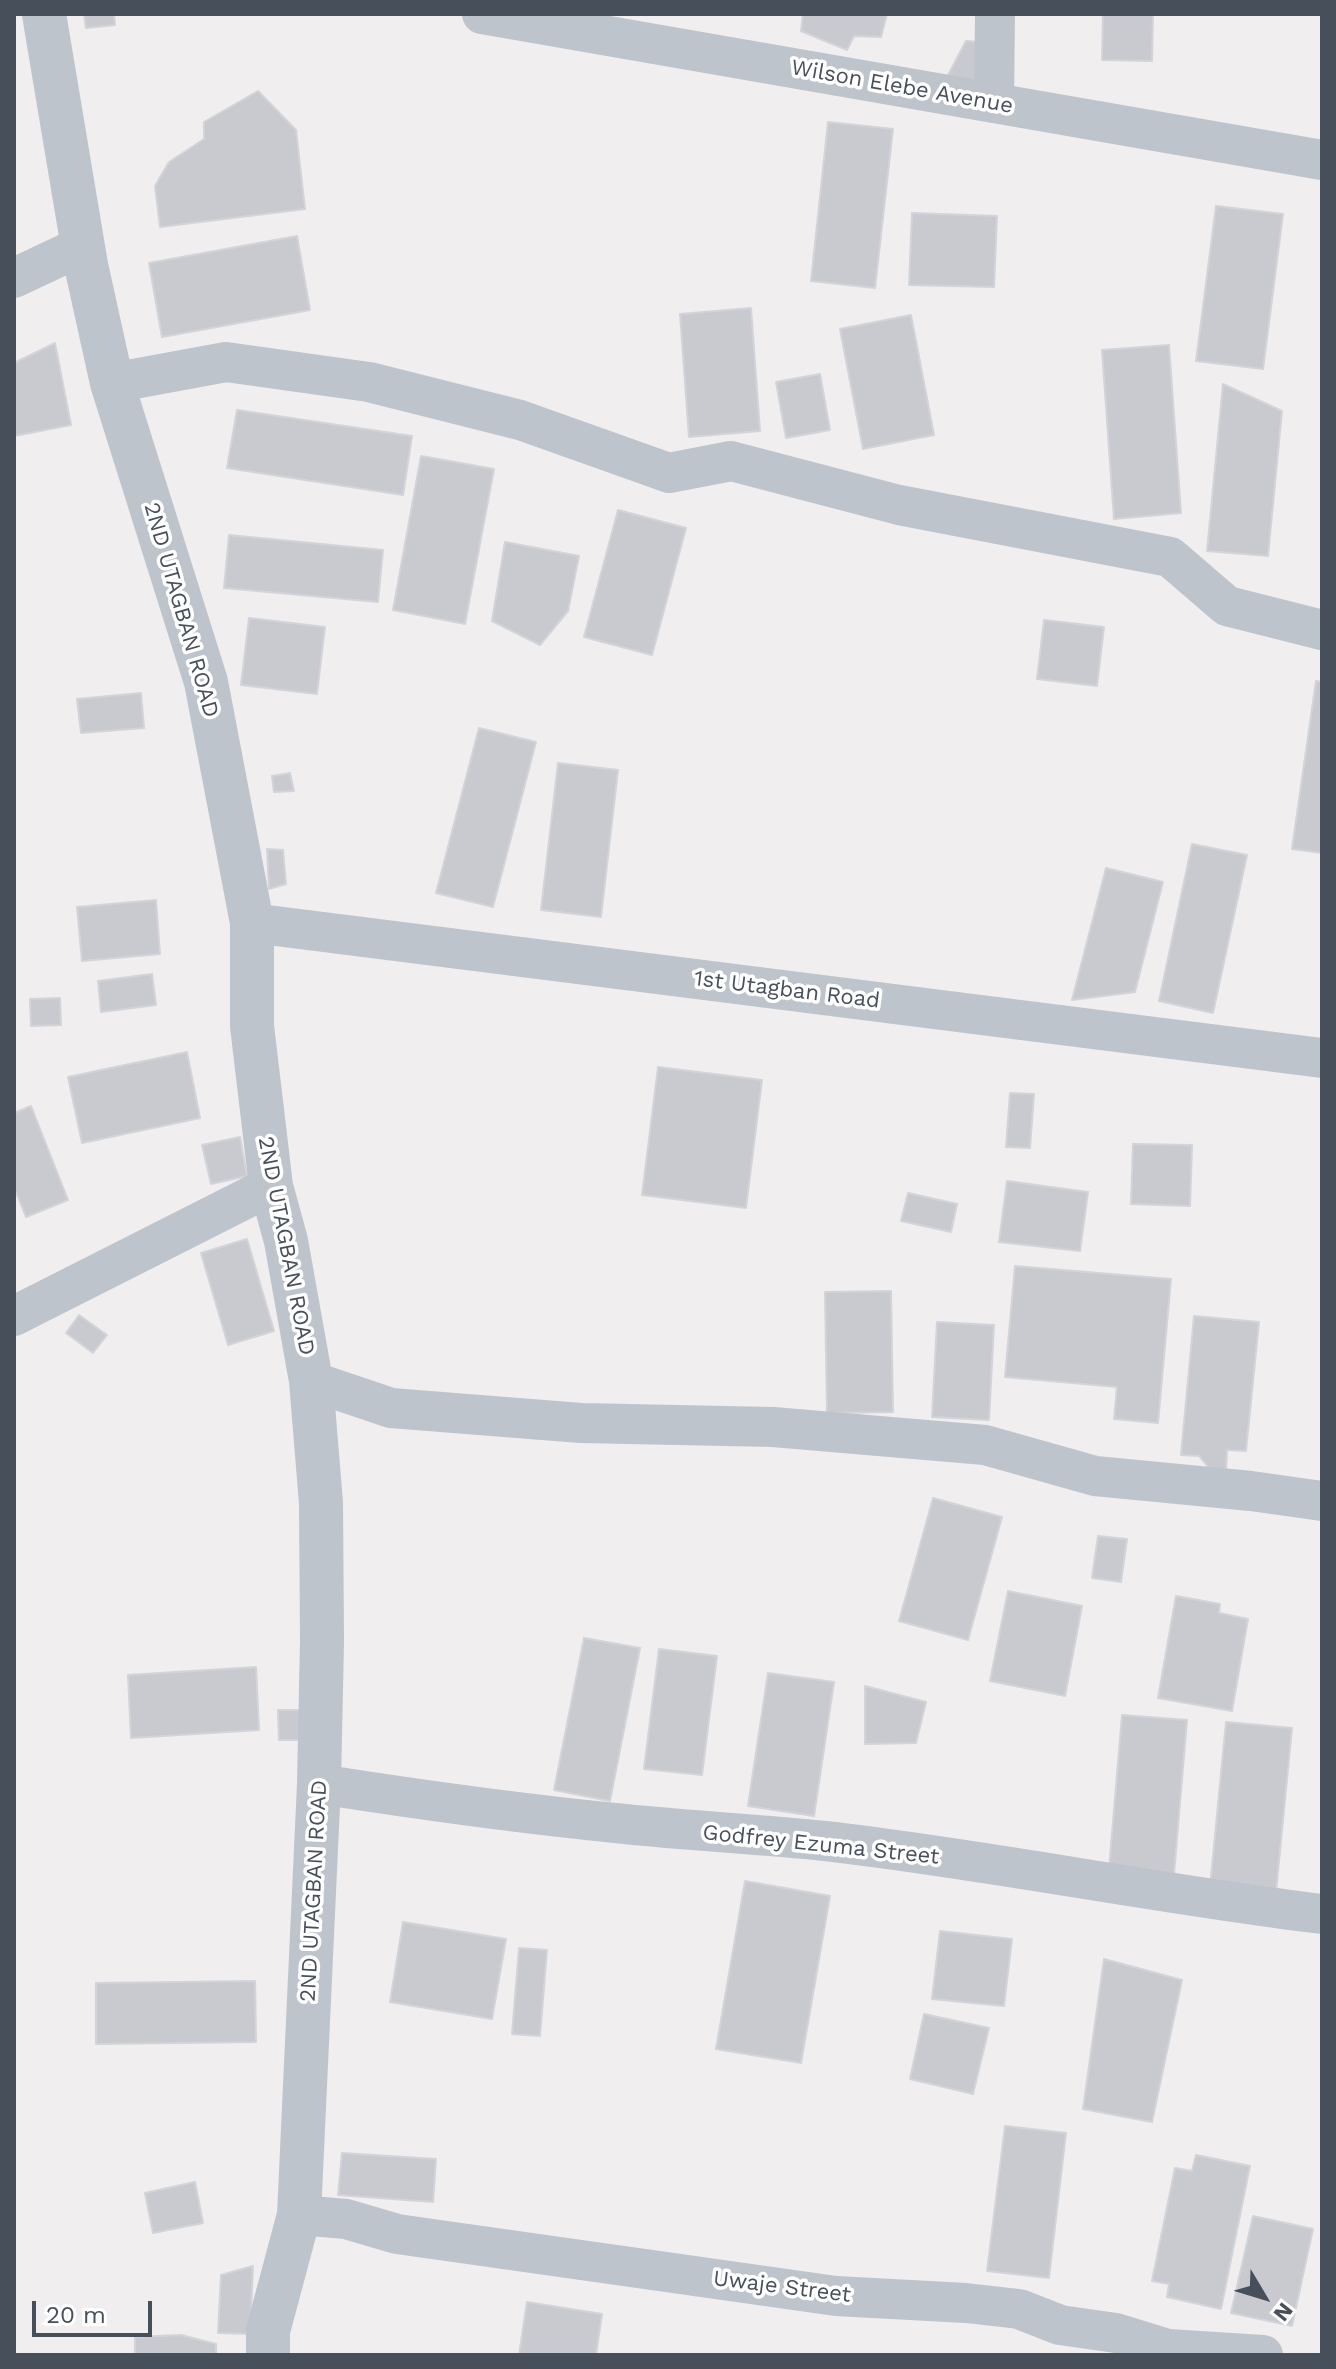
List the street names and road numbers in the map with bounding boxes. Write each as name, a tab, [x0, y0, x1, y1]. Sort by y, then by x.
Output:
street label: Wilson Elebe Avenue	[789, 54, 1015, 120]
street label: 2ND UTAGBAN ROAD	[138, 499, 224, 721]
street label: 1st Utagban Road	[693, 966, 881, 1014]
street label: 2ND UTAGBAN ROAD	[252, 1134, 320, 1358]
street label: 2ND UTAGBAN ROAD	[295, 1779, 333, 2003]
street label: Godfrey Ezuma Street	[701, 1819, 941, 1871]
street label: Uwaje Street	[712, 2265, 852, 2309]

